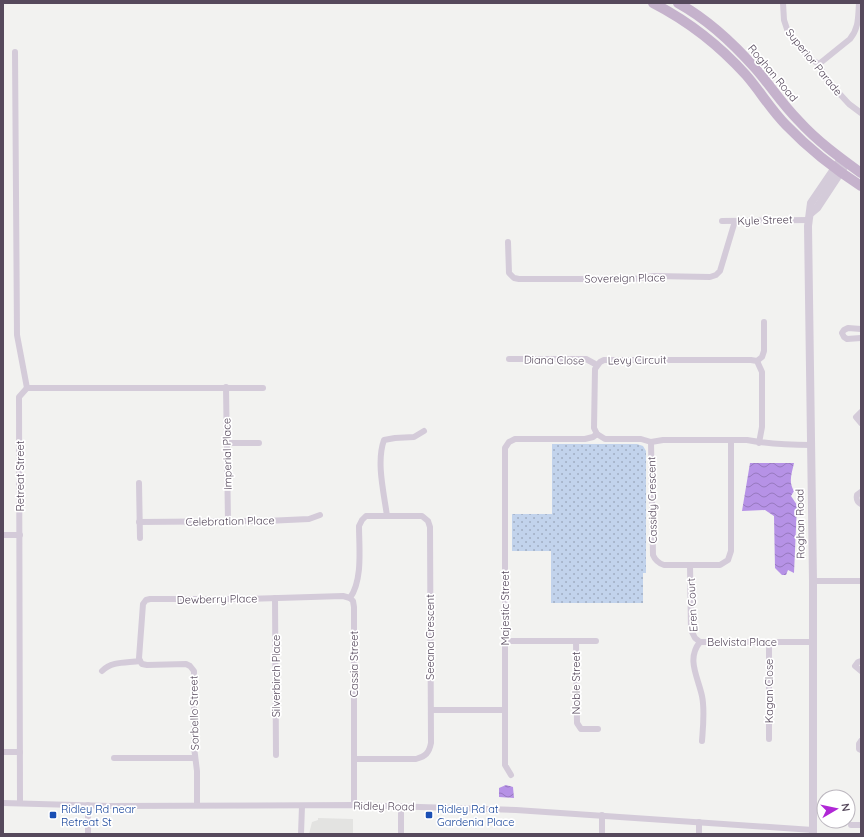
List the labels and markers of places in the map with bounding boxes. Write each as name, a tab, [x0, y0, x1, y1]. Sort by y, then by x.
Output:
place label: Ridley Rd near Retreat St	[61, 802, 136, 829]
place label: Ridley Rd at Gardenia Place	[437, 802, 514, 829]
marker: Ridley Rd near Retreat St	[48, 810, 58, 820]
marker: Ridley Rd at Gardenia Place	[424, 810, 434, 820]

